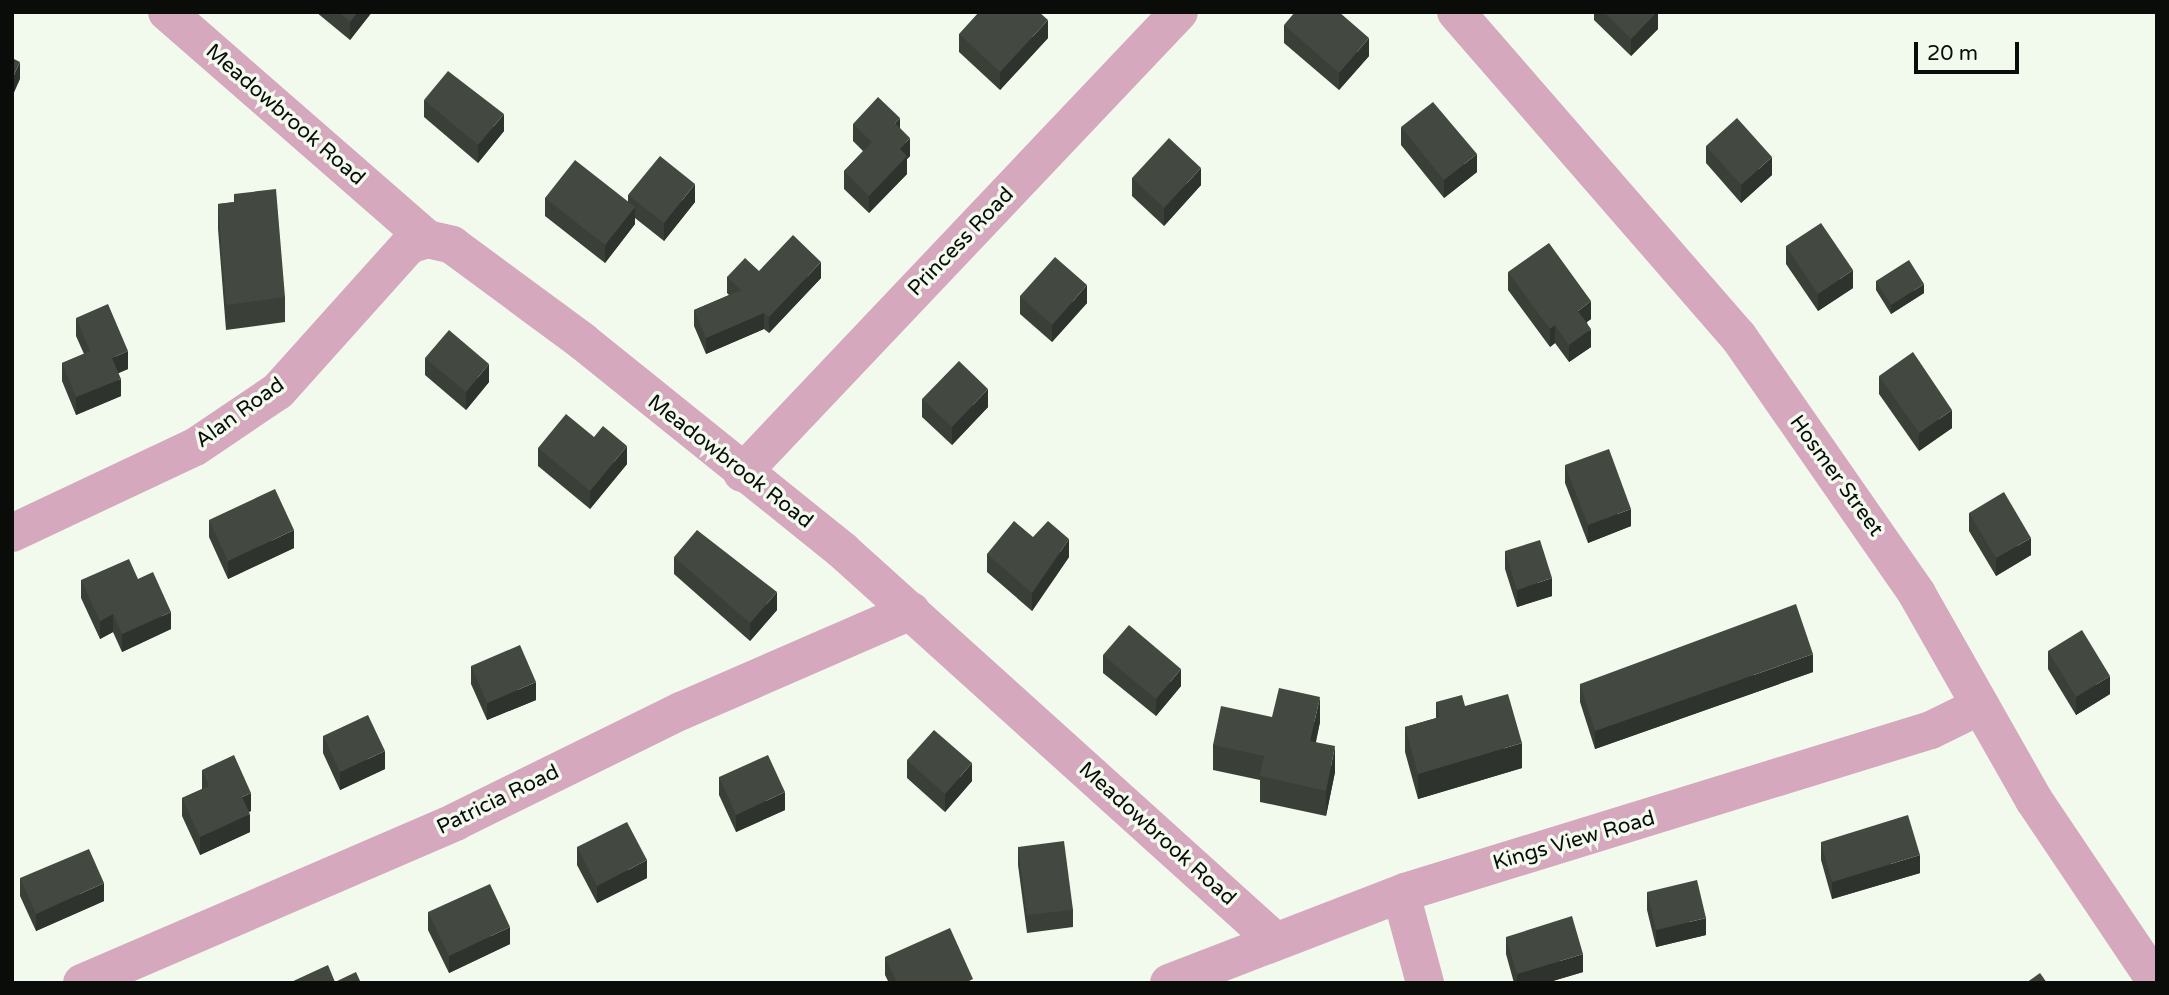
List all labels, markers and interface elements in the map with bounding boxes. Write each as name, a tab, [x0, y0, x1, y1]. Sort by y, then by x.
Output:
scale bar	[1917, 28, 2022, 72]
street label: Meadowbrook Road	[200, 39, 370, 191]
text: 20 m	[1927, 41, 1978, 66]
street label: Princess Road	[903, 182, 1019, 302]
street label: Alan Road	[191, 372, 289, 454]
street label: Meadowbrook Road	[643, 390, 817, 534]
street label: Hosmer Street	[1784, 411, 1888, 541]
street label: Meadowbrook Road	[1073, 757, 1241, 911]
street label: Patricia Road	[433, 760, 563, 840]
street label: Kings View Road	[1490, 806, 1658, 876]

